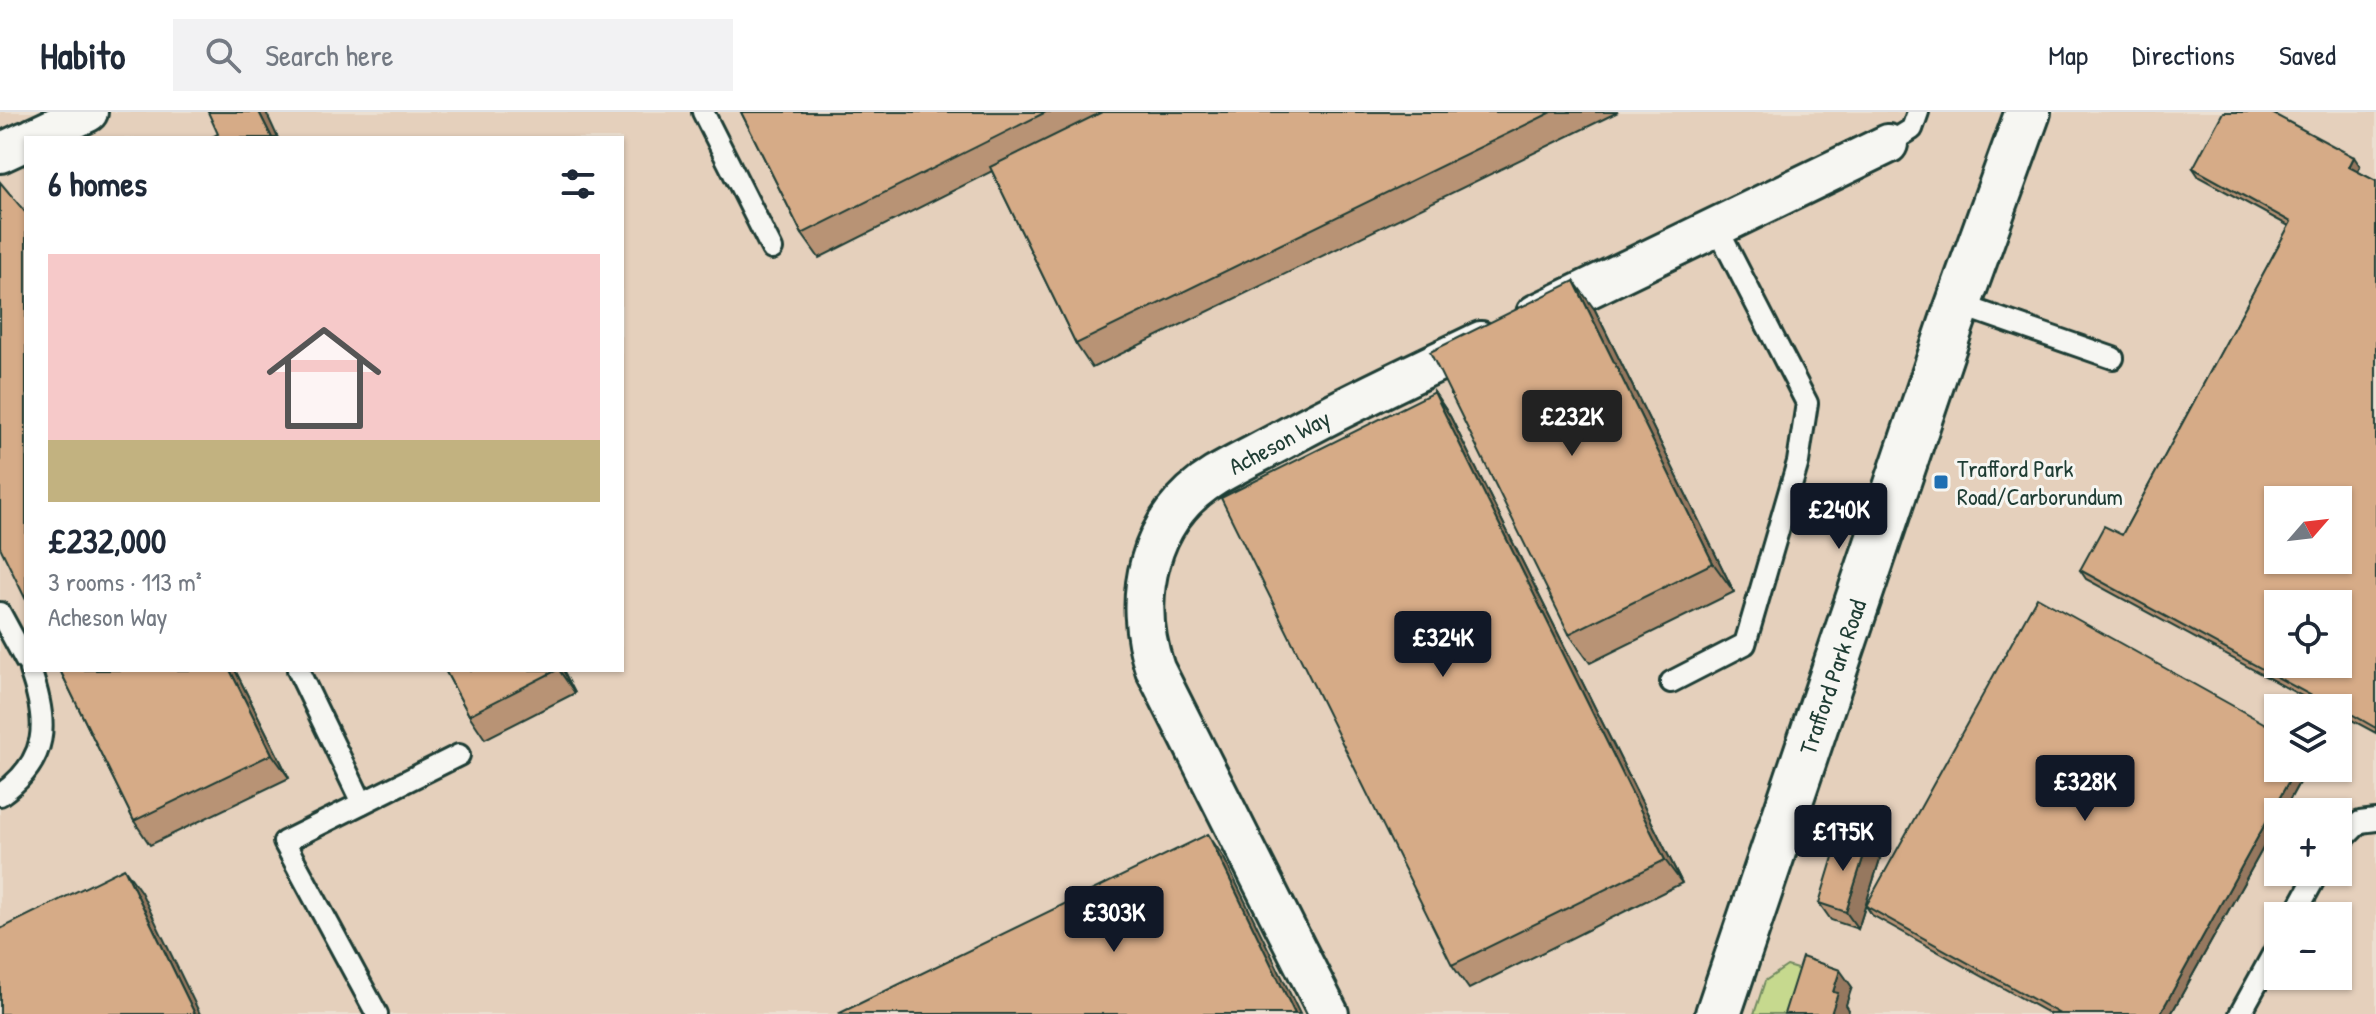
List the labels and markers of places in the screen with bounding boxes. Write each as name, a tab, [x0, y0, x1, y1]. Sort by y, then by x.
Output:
pin: £232K	[1516, 390, 1628, 458]
place label: Trafford Park Road/Carborundum	[1957, 452, 2123, 512]
marker: Trafford Park Road/Carborundum	[1932, 473, 1950, 491]
pin: £240K	[1783, 483, 1895, 551]
pin: £324K	[1387, 611, 1499, 679]
pin: £328K	[2029, 755, 2141, 823]
pin: £175K	[1787, 805, 1899, 873]
pin: £303K	[1058, 886, 1170, 954]

